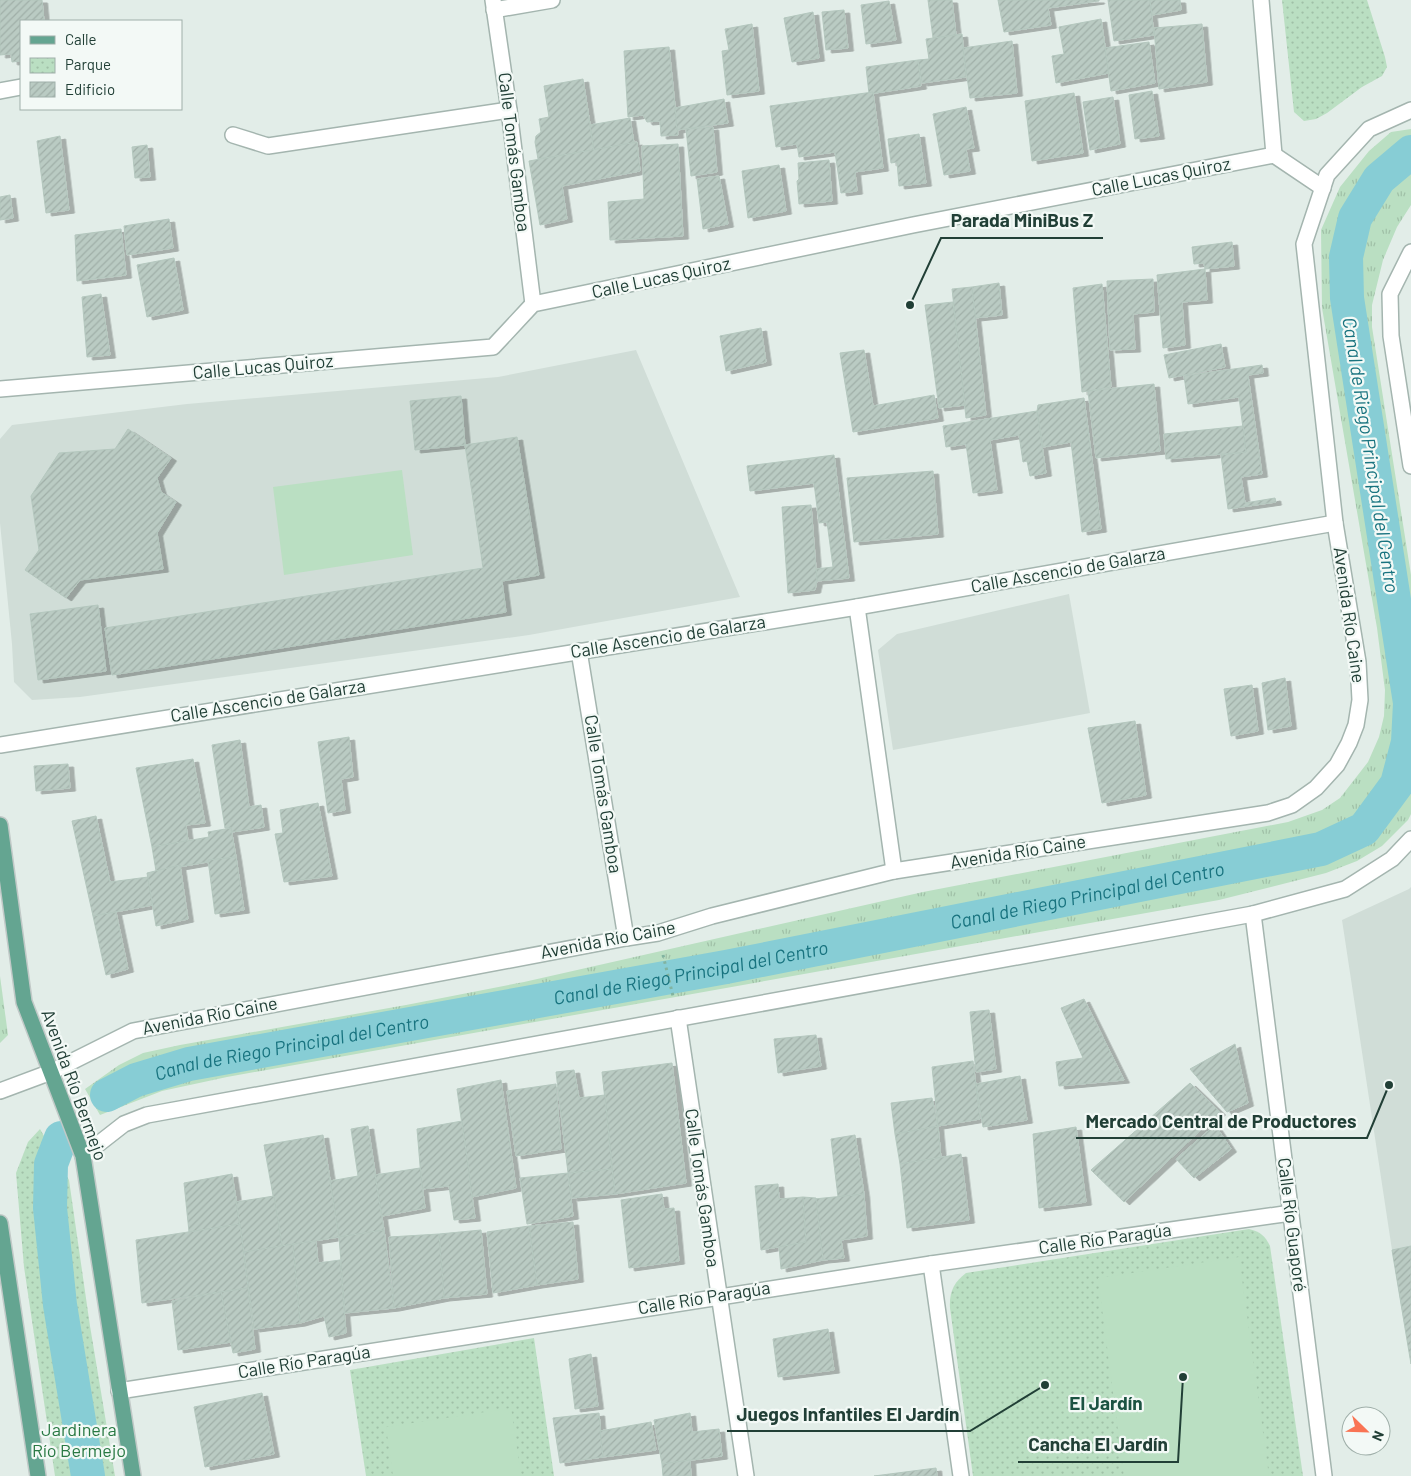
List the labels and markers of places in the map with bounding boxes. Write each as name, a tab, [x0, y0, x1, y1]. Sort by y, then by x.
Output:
callout: Parada MiniBus Z	[941, 204, 1103, 238]
callout: Mercado Central de Productores	[1076, 1104, 1367, 1138]
callout: Juegos Infantiles El Jardín	[727, 1397, 970, 1431]
callout: Cancha El Jardín	[1018, 1428, 1178, 1462]

